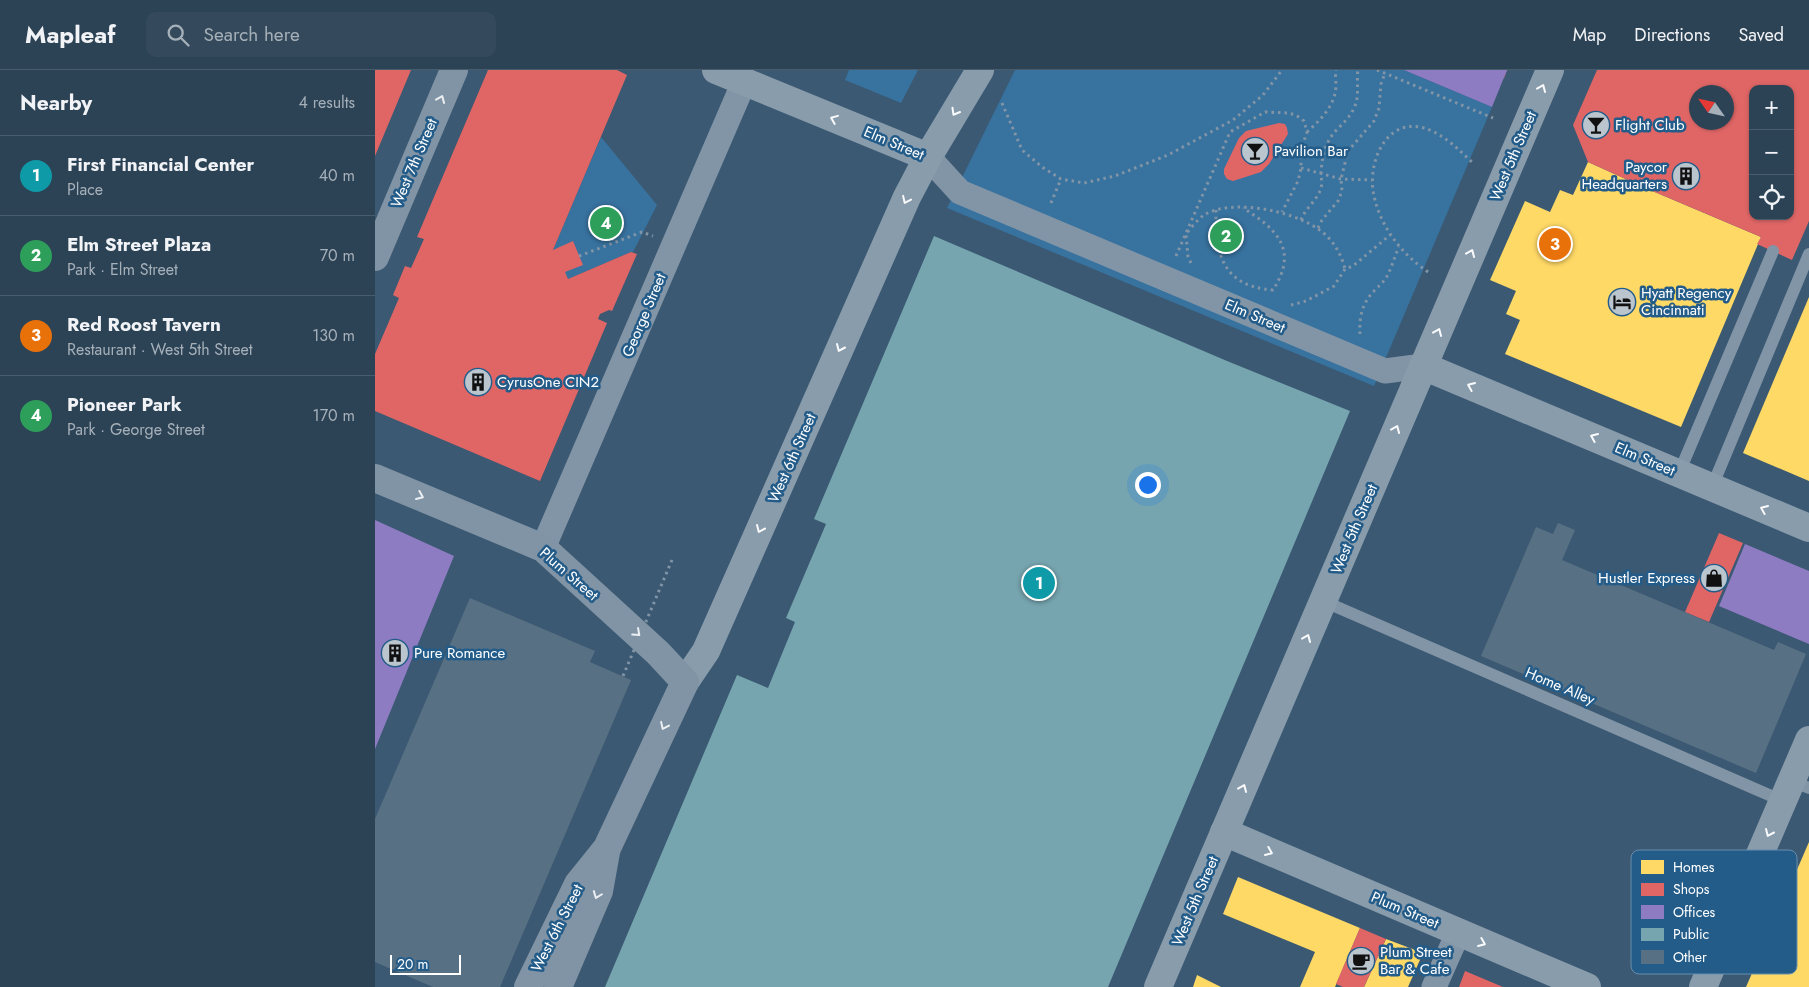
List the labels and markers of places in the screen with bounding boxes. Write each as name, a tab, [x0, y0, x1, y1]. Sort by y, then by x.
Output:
bar icon: Flight Club	[1581, 110, 1611, 140]
place label: Flight Club	[1615, 114, 1685, 136]
bar icon: Pavilion Bar	[1240, 136, 1270, 166]
place label: Pavilion Bar	[1274, 140, 1349, 162]
place label: Paycor Headquarters	[1581, 156, 1668, 195]
building icon: Paycor Headquarters	[1671, 161, 1701, 191]
pin: 4	[590, 204, 622, 242]
pin: 2	[1210, 217, 1242, 255]
pin: 3	[1539, 225, 1571, 263]
place label: Hyatt Regency Cincinnati	[1641, 282, 1732, 321]
hotel icon: Hyatt Regency Cincinnati	[1607, 287, 1637, 317]
building icon: CyrusOne CIN2	[463, 367, 493, 397]
place label: CyrusOne CIN2	[497, 371, 599, 393]
shop icon: Hustler Express	[1699, 563, 1729, 593]
pin: 1	[1023, 564, 1055, 602]
place label: Hustler Express	[1598, 567, 1695, 589]
building icon: Pure Romance	[380, 638, 410, 668]
place label: Pure Romance	[414, 642, 505, 664]
place label: Plum Street Bar & Cafe	[1380, 941, 1452, 980]
cafe icon: Plum Street Bar & Cafe	[1346, 946, 1376, 976]

